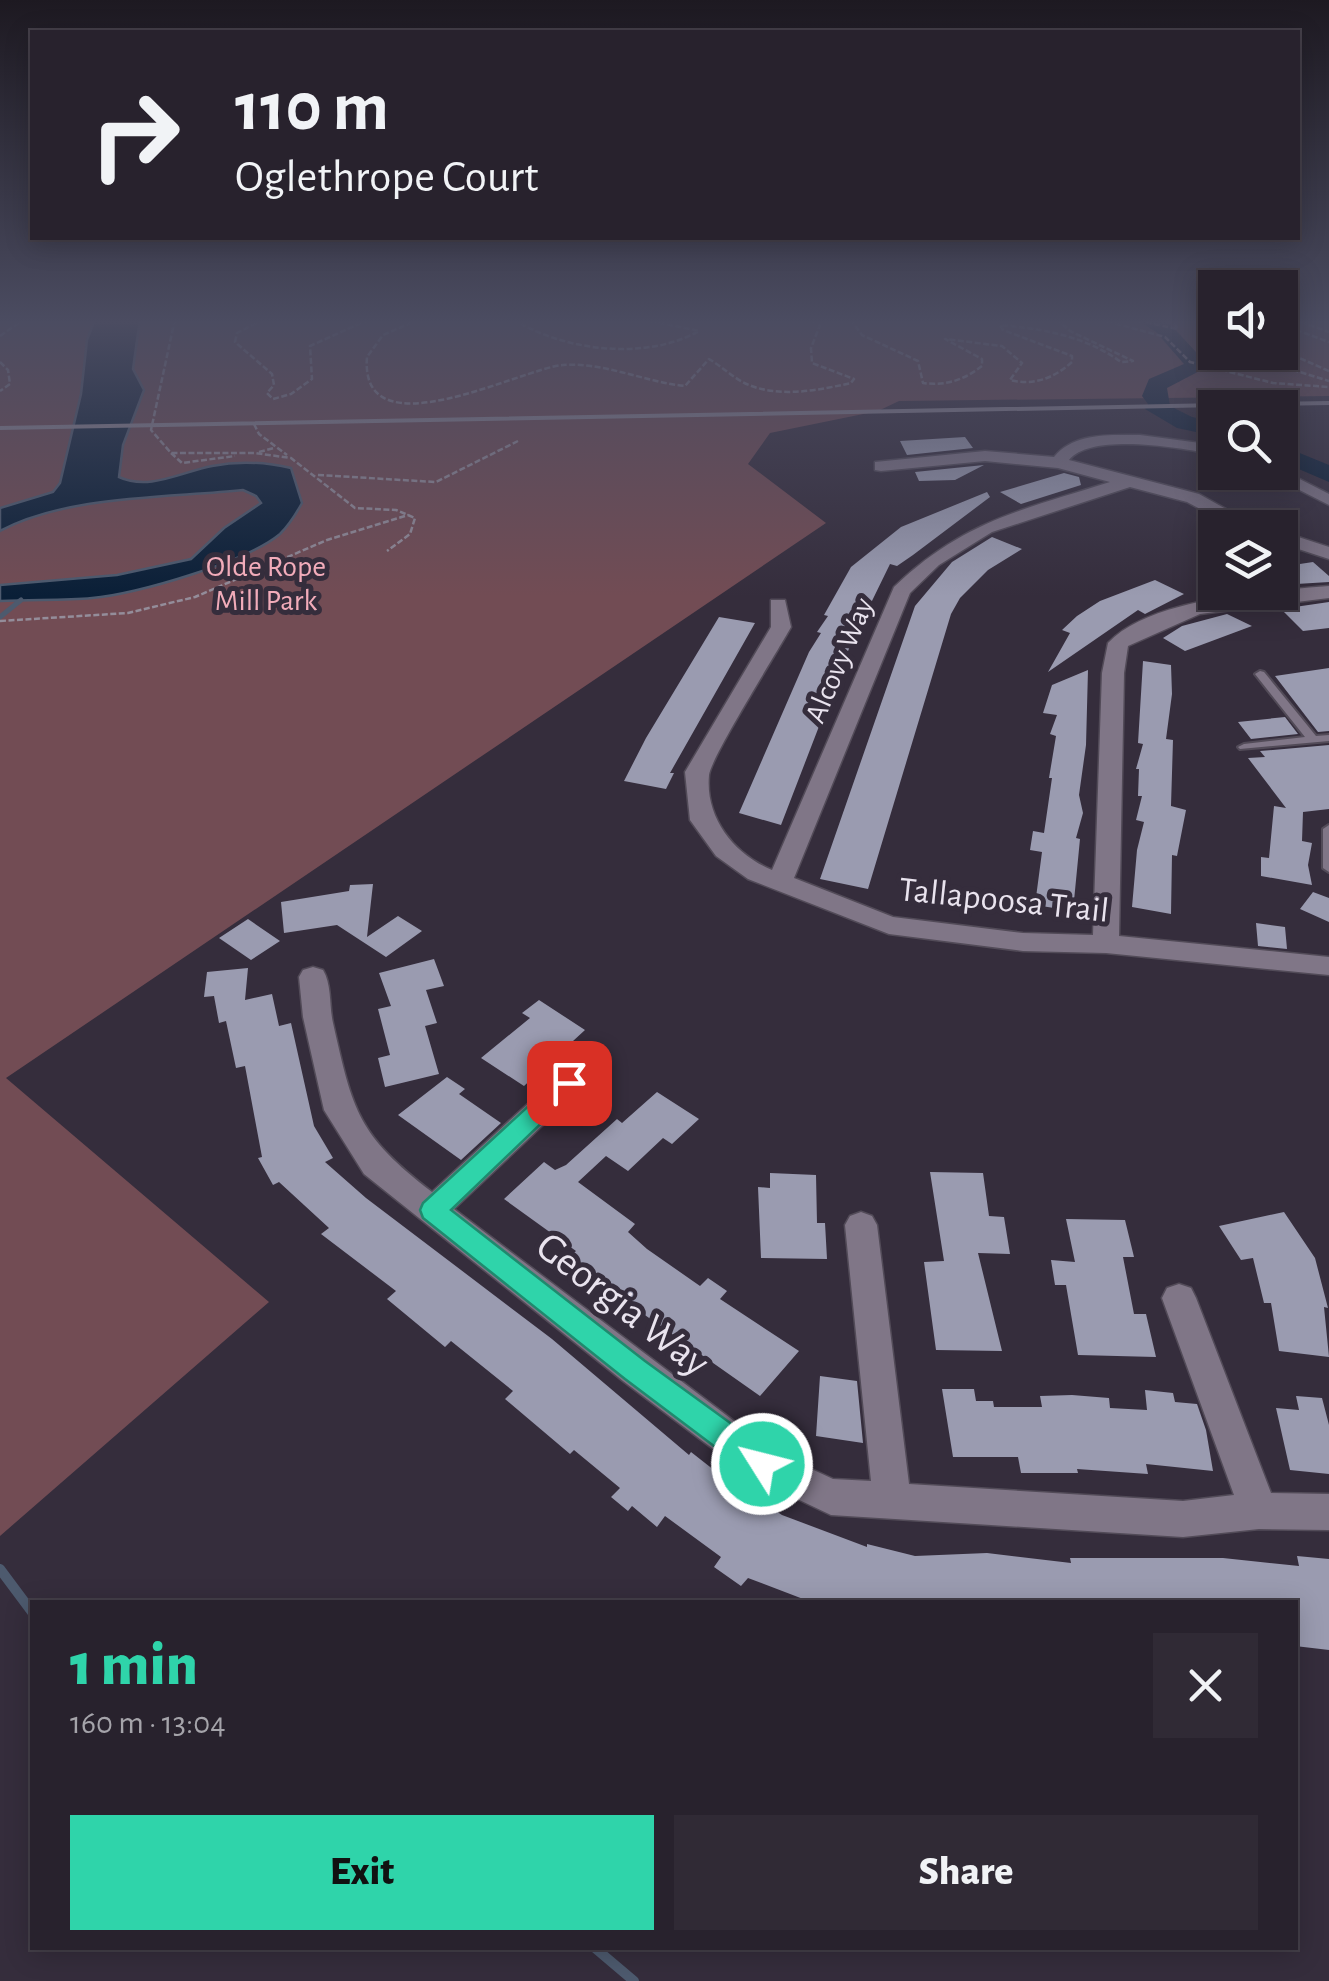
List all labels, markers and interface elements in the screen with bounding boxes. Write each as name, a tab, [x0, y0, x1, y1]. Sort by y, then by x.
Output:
icon: right	[70, 70, 200, 200]
text: 110 m	[235, 73, 389, 143]
text: Oglethrope Court	[235, 155, 538, 200]
map controls	[1198, 270, 1298, 610]
button: sound	[1198, 270, 1298, 370]
button: search	[1198, 390, 1298, 490]
button: layers	[1198, 510, 1298, 610]
park label: Olde Rope Mill Park	[206, 552, 326, 616]
street label: Alcovy Way	[800, 593, 880, 727]
street label: Tallapoosa Trail	[897, 872, 1110, 929]
pin	[527, 1041, 612, 1126]
icon: arrive	[542, 1056, 597, 1111]
street label: Georgia Way	[528, 1224, 717, 1385]
position arrow	[710, 1412, 814, 1516]
button: close	[1153, 1633, 1258, 1738]
text: 1 min	[70, 1636, 198, 1696]
text: 160 m · 13:04	[70, 1707, 226, 1739]
button: Exit	[70, 1815, 654, 1930]
button: Share	[674, 1815, 1258, 1930]

